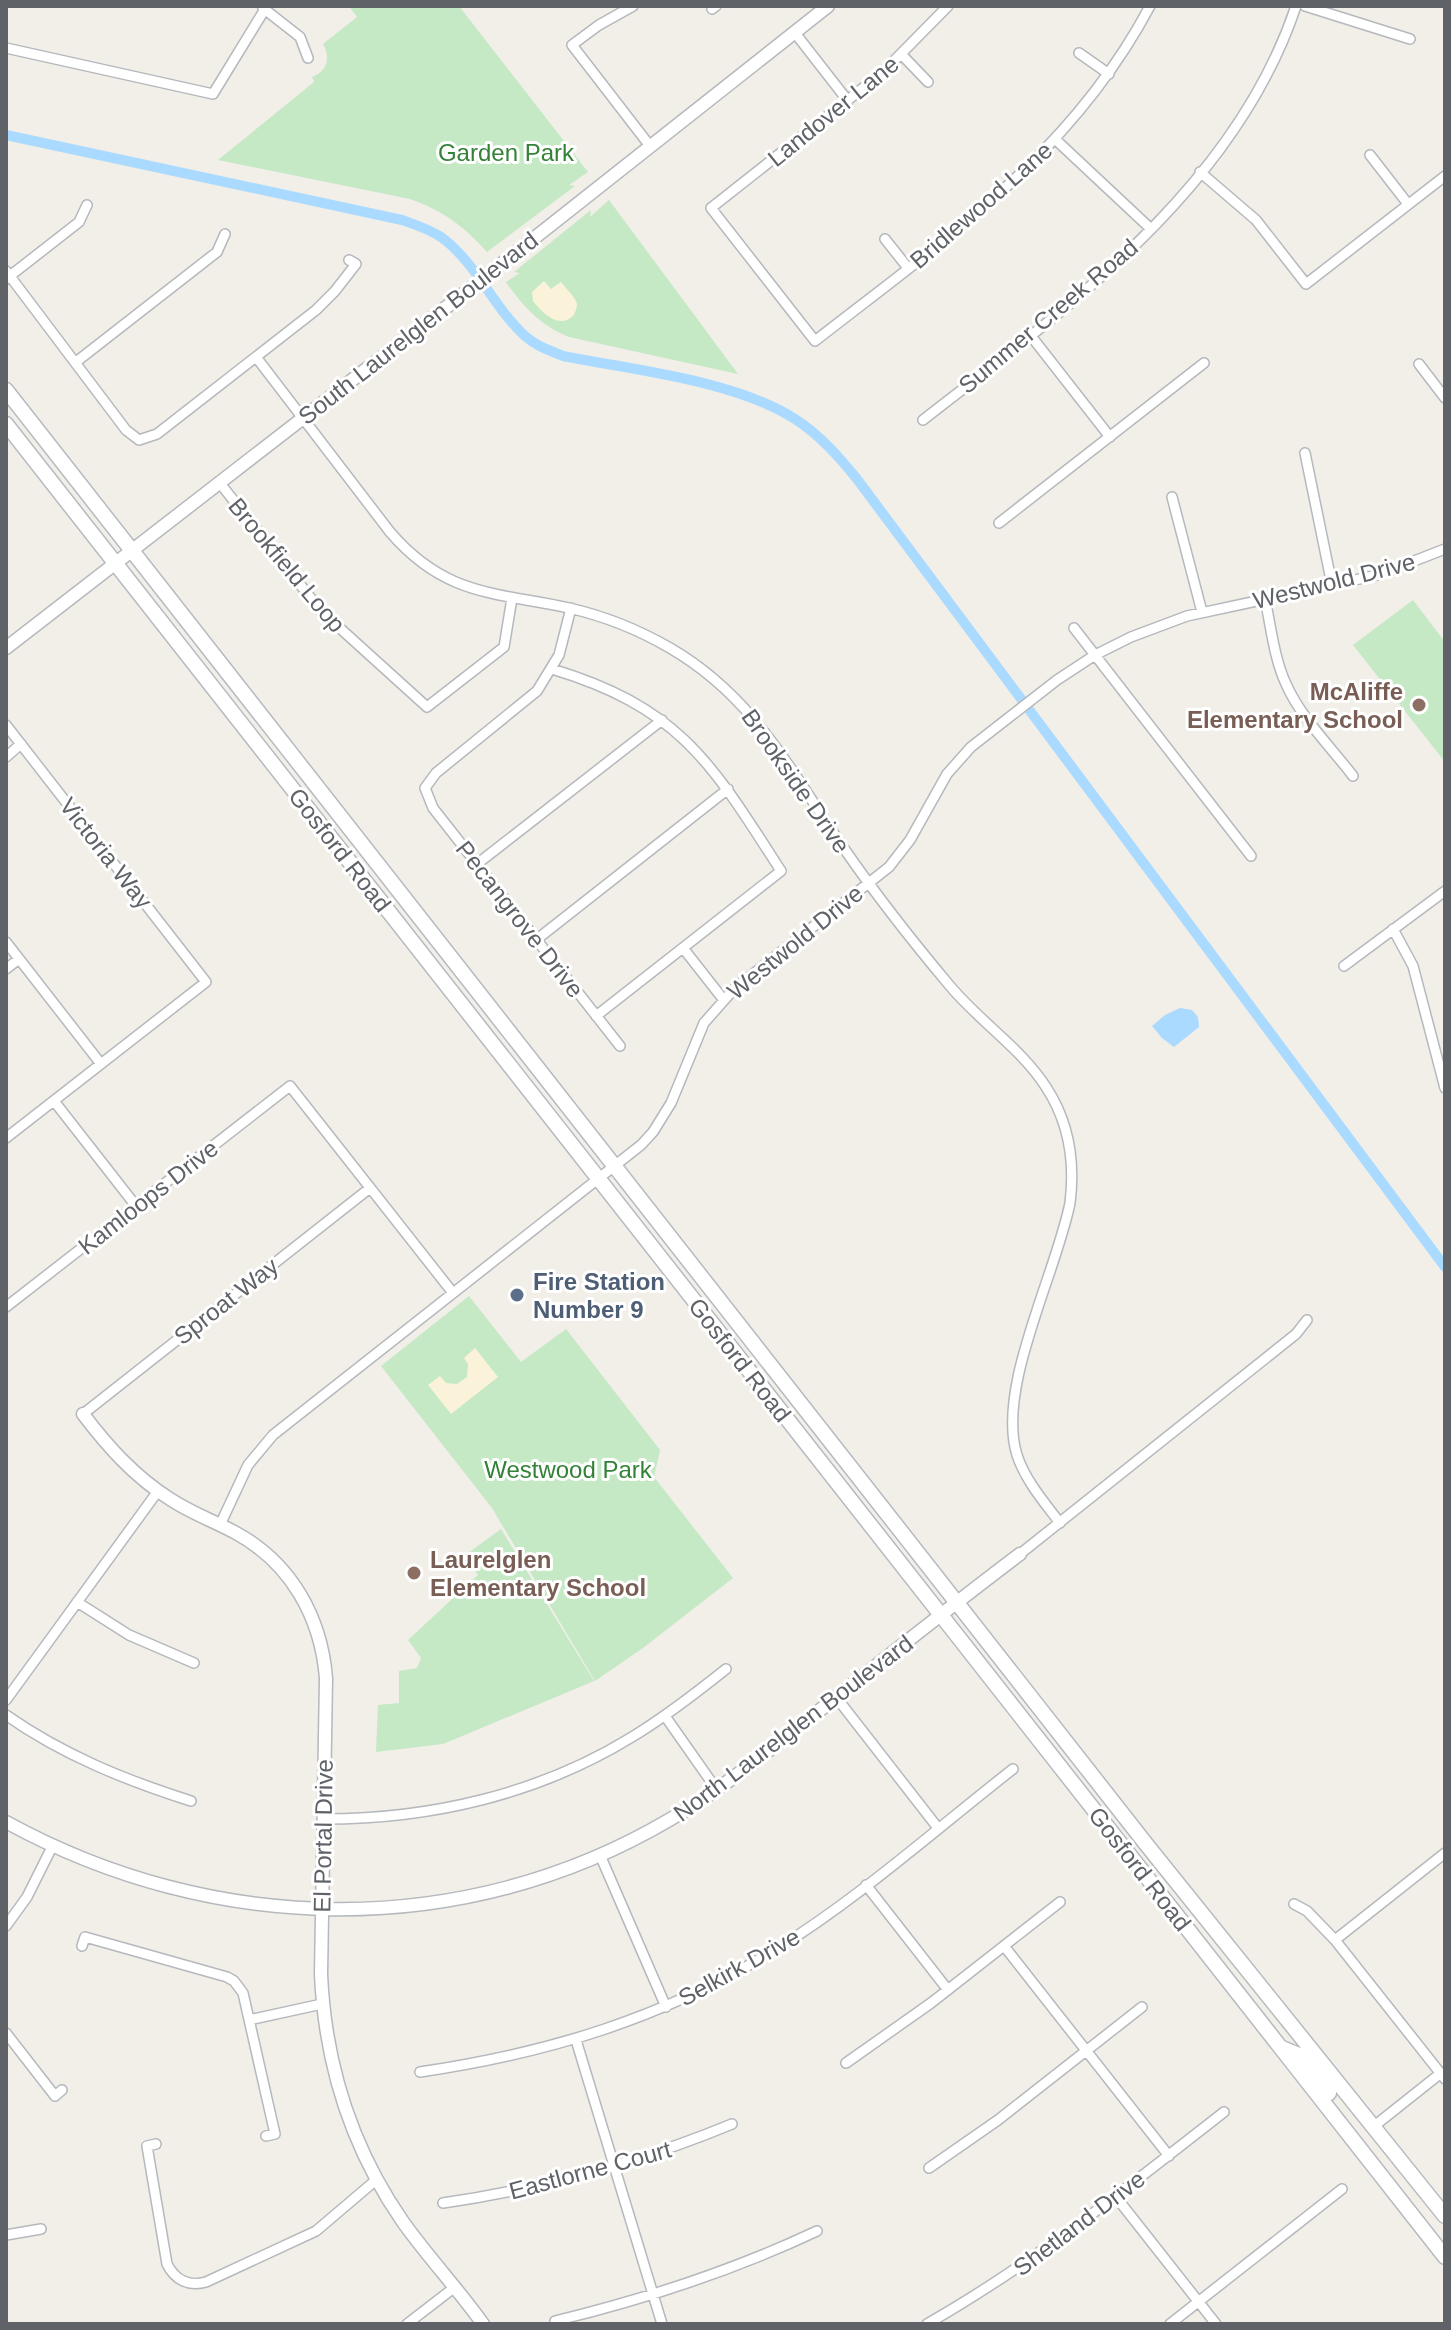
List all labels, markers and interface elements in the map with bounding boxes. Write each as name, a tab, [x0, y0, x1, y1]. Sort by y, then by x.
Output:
street label: Landover Lane	[762, 50, 904, 172]
street label: Bridlewood Lane	[905, 136, 1057, 274]
park label: Garden Park	[438, 139, 575, 166]
street label: South Laurelglen Boulevard	[293, 226, 543, 430]
street label: Summer Creek Road	[953, 233, 1143, 399]
street label: Brookfield Loop	[223, 492, 351, 638]
street label: Westwold Drive	[1250, 548, 1418, 614]
place label: McAliffe Elementary School	[1187, 678, 1403, 733]
marker: McAliffe Elementary School	[1410, 696, 1428, 714]
street label: Brookside Drive	[736, 704, 856, 858]
street label: Gosford Road	[283, 783, 397, 917]
street label: Victoria Way	[54, 792, 158, 914]
street label: Pecangrove Drive	[451, 836, 589, 1002]
street label: Westwold Drive	[722, 879, 868, 1005]
street label: Kamloops Drive	[73, 1134, 223, 1260]
street label: Sproat Way	[169, 1252, 283, 1350]
place label: Fire Station Number 9	[533, 1268, 665, 1323]
marker: Fire Station Number 9	[508, 1286, 526, 1304]
street label: Gosford Road	[683, 1293, 797, 1427]
park label: Westwood Park	[484, 1456, 653, 1483]
place label: Laurelglen Elementary School	[430, 1546, 646, 1601]
marker: Laurelglen Elementary School	[405, 1564, 423, 1582]
street label: North Laurelglen Boulevard	[668, 1629, 918, 1827]
street label: El Portal Drive	[308, 1759, 338, 1913]
street label: Gosford Road	[1083, 1802, 1197, 1936]
street label: Selkirk Drive	[674, 1923, 804, 2011]
street label: Eastlorne Court	[506, 2135, 674, 2205]
street label: Shetland Drive	[1008, 2165, 1150, 2281]

